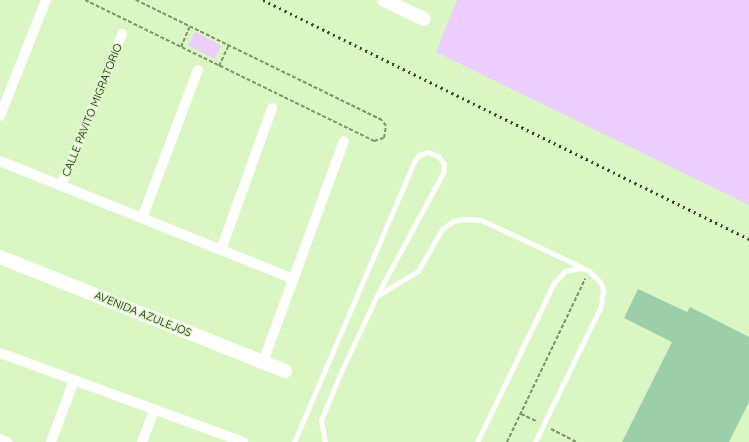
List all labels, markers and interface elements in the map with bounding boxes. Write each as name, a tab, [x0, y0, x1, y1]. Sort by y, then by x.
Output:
street label: CALLE PAVITO MIGRATORIO	[59, 42, 125, 178]
street label: AVENIDA AZULEJOS	[93, 289, 193, 339]

